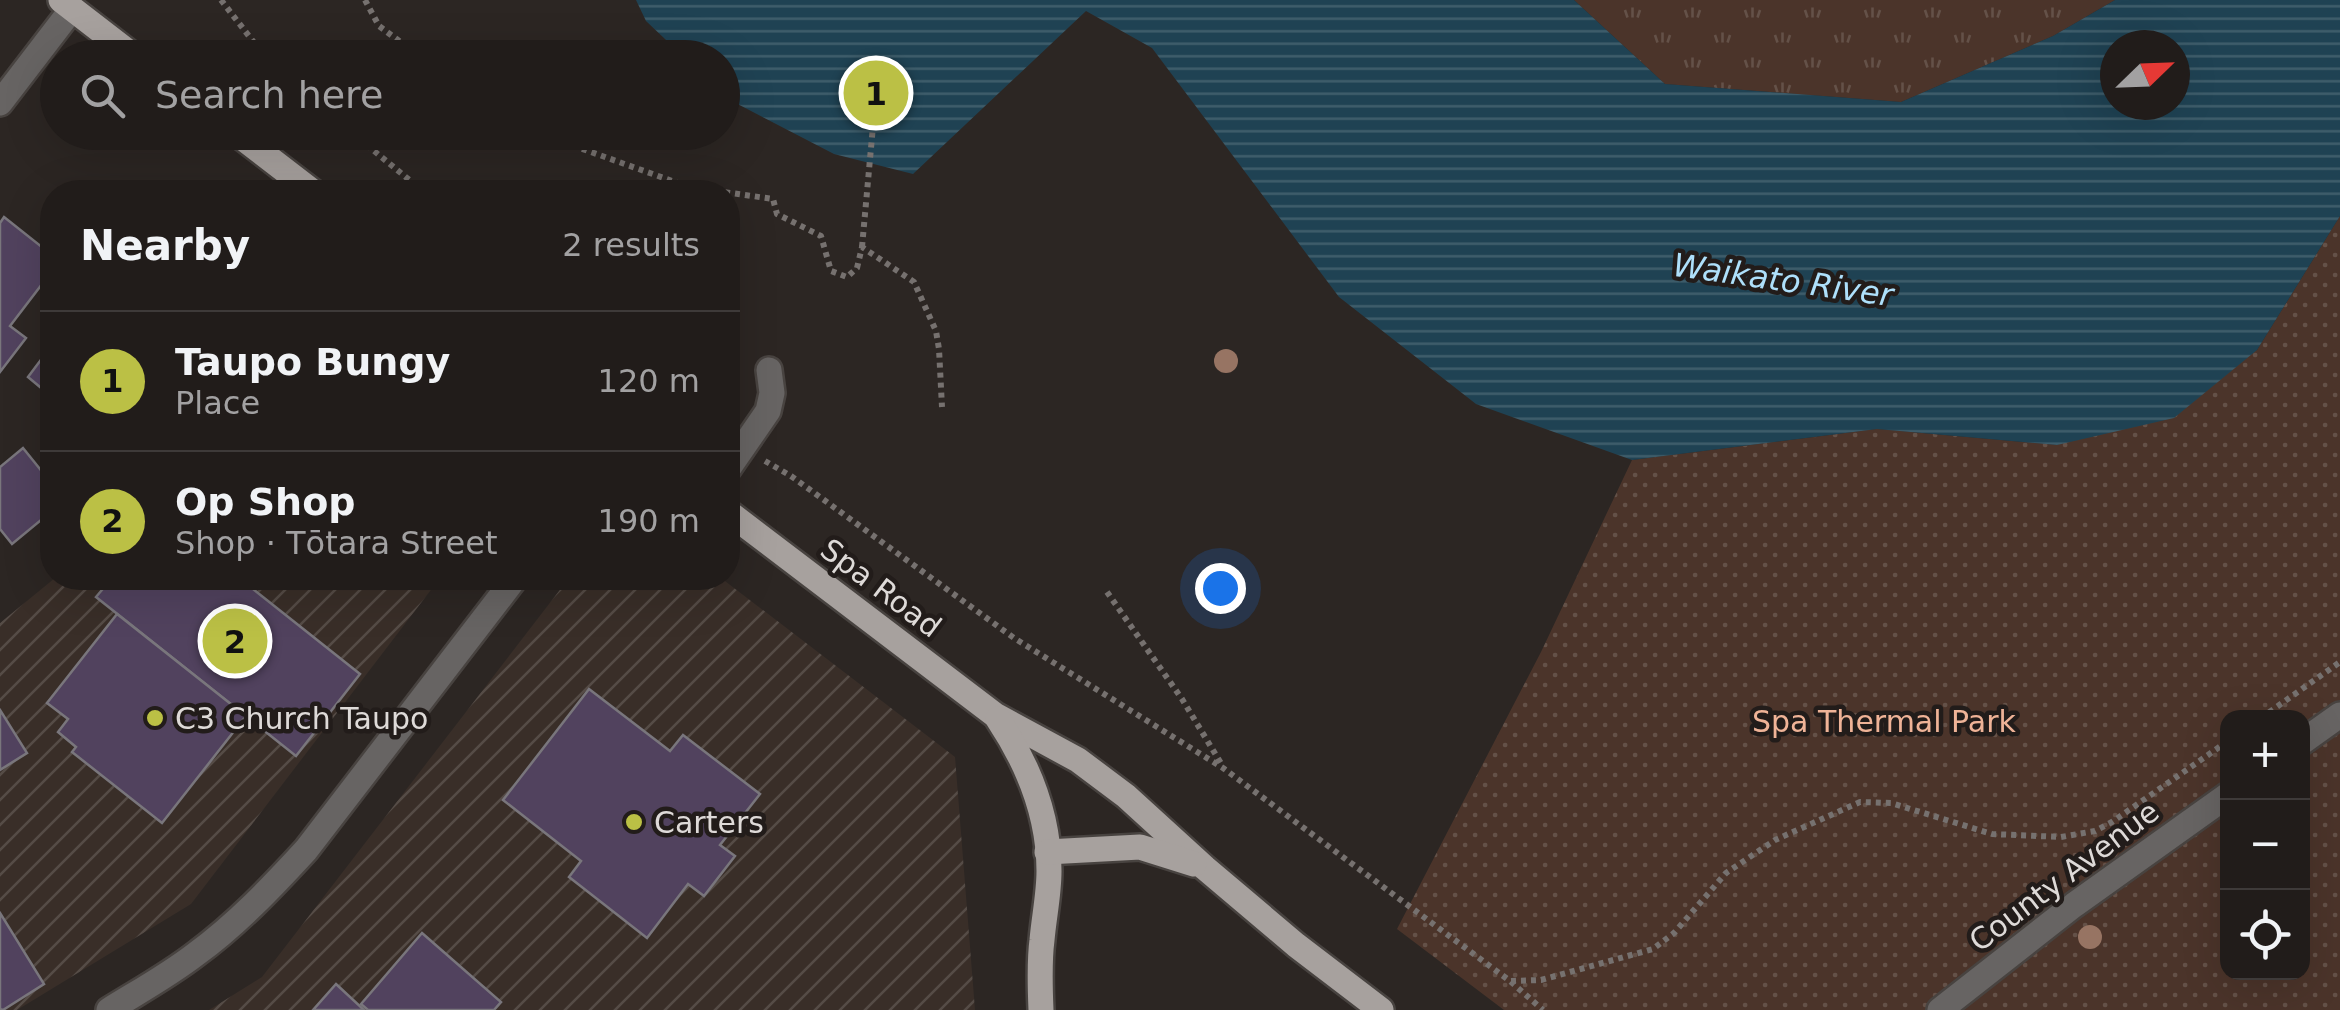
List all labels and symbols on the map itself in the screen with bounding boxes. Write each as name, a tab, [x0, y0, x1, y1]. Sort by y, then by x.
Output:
north arrow	[2100, 30, 2190, 120]
pin: 1	[844, 56, 908, 130]
water label: Waikato River	[1671, 246, 1897, 315]
street label: Spa Road	[814, 532, 948, 644]
your location	[1195, 563, 1246, 614]
pin: 2	[202, 604, 268, 678]
place label: C3 Church Taupo	[175, 701, 428, 736]
park label: Spa Thermal Park	[1752, 704, 2017, 739]
marker: C3 Church Taupo	[144, 707, 166, 729]
street label: County Avenue	[1962, 793, 2166, 959]
place label: Carters	[654, 805, 764, 840]
marker: Carters	[623, 811, 645, 833]

